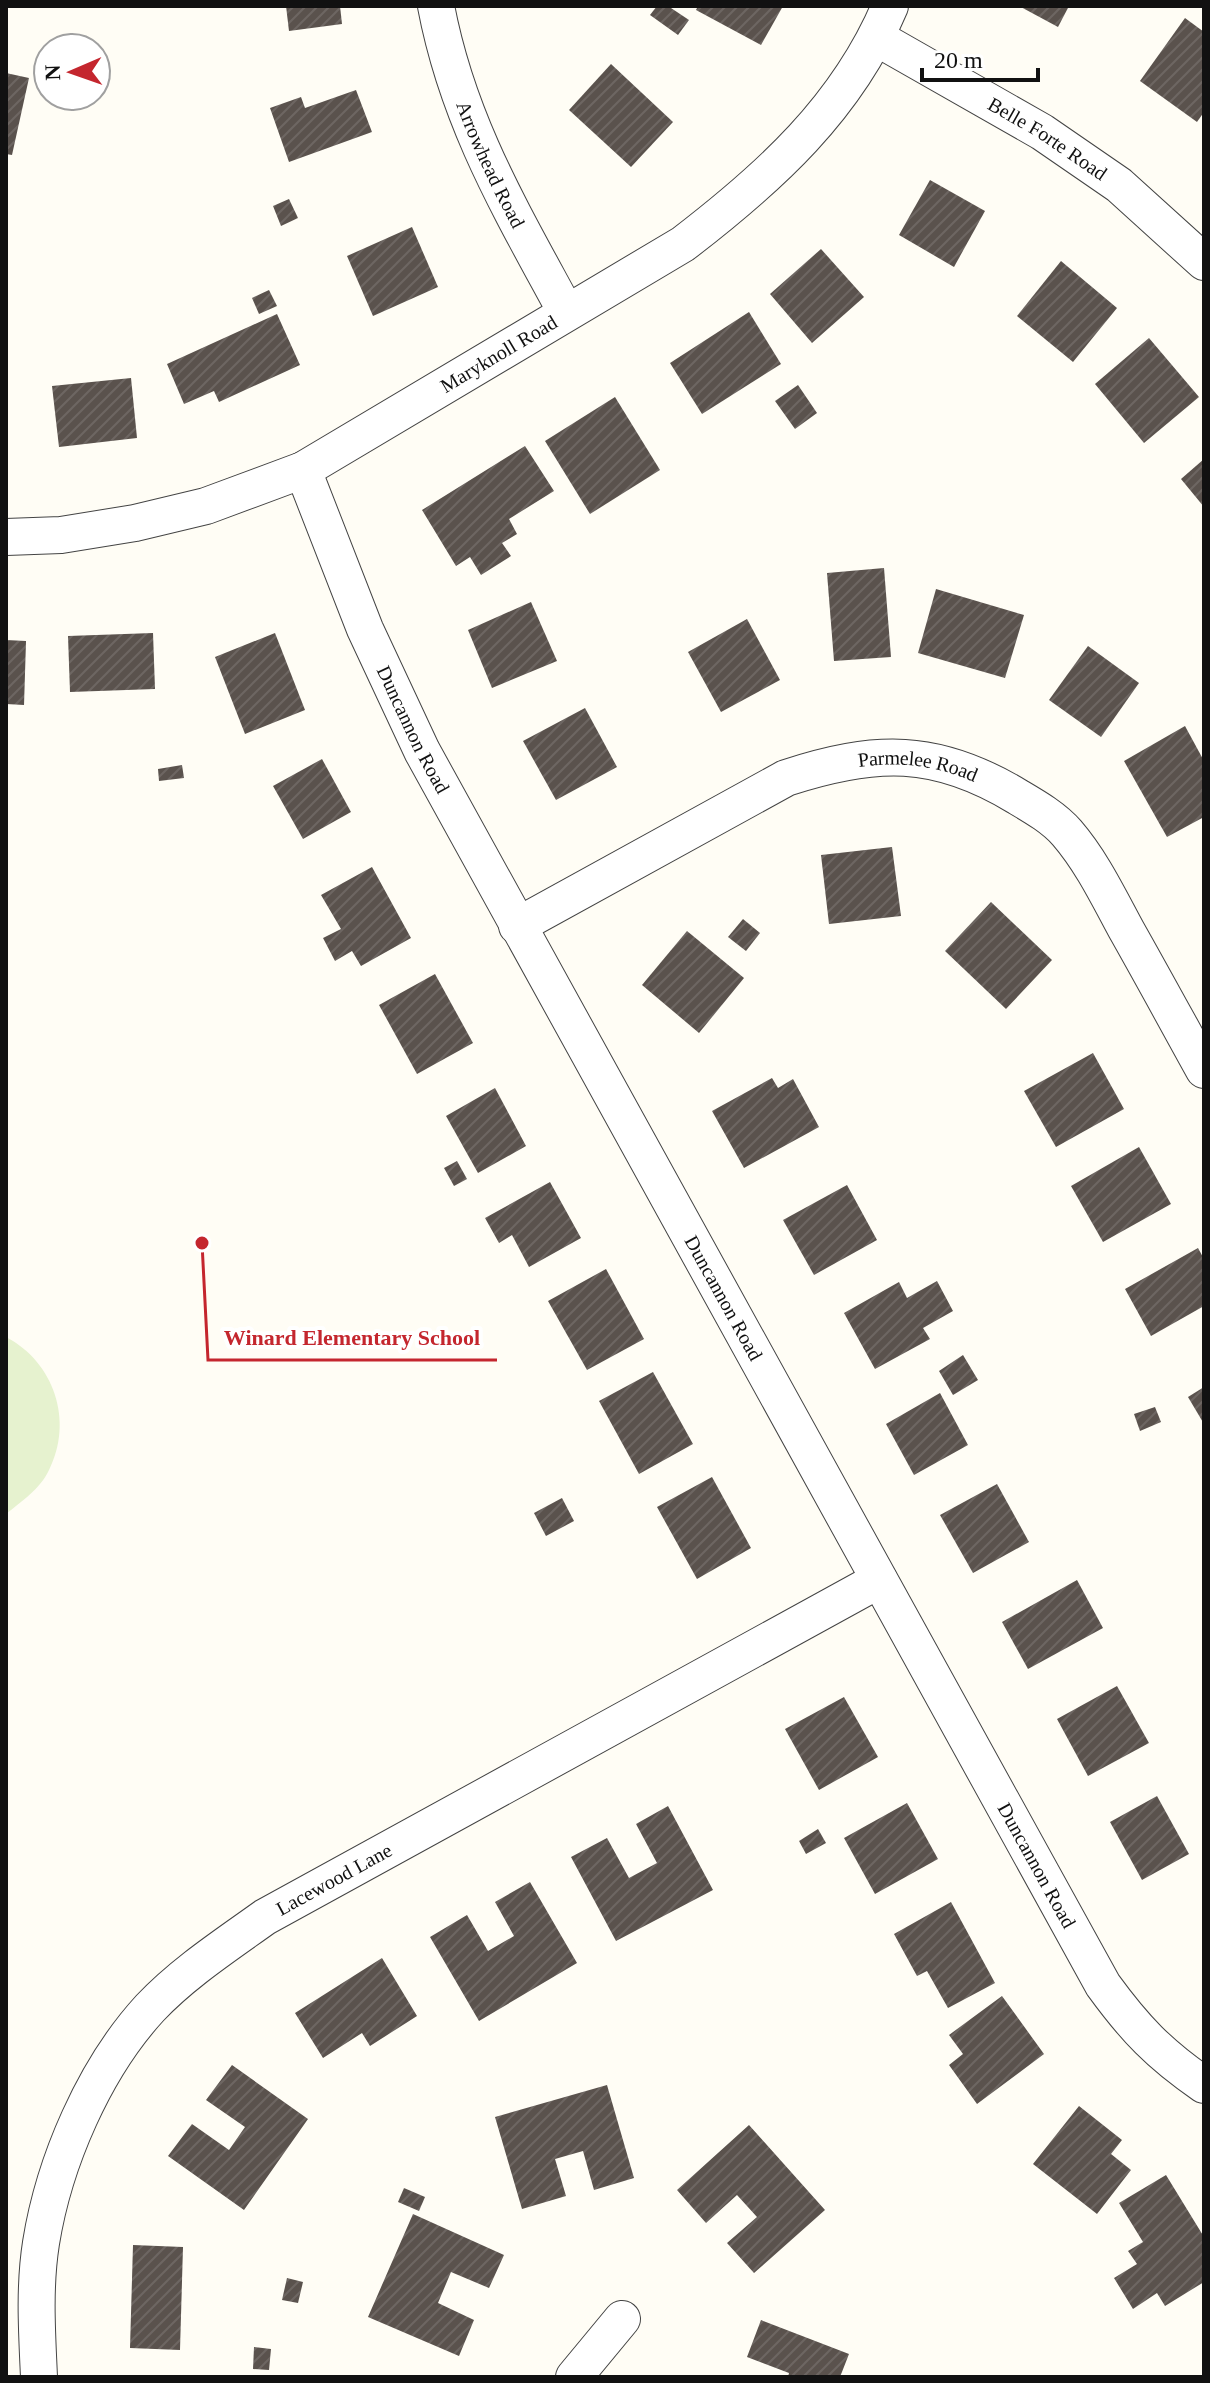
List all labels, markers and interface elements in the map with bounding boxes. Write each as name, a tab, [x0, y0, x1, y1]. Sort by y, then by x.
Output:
north arrow	[32, 32, 112, 112]
scale bar	[922, 32, 1038, 82]
text: 20 m	[934, 47, 983, 73]
text: N	[40, 64, 65, 81]
street label: Belle Forte Road	[984, 93, 1111, 184]
street label: Arrowhead Road	[452, 98, 529, 231]
street label: Maryknoll Road	[436, 311, 561, 397]
street label: Duncannon Road	[373, 662, 454, 797]
street label: Parmelee Road	[856, 747, 981, 786]
street label: Duncannon Road	[681, 1232, 767, 1364]
callout: Winard Elementary School	[208, 1314, 497, 1360]
text: Winard Elementary School	[224, 1325, 480, 1350]
street label: Duncannon Road	[994, 1799, 1080, 1932]
street label: Lacewood Lane	[272, 1839, 395, 1920]

